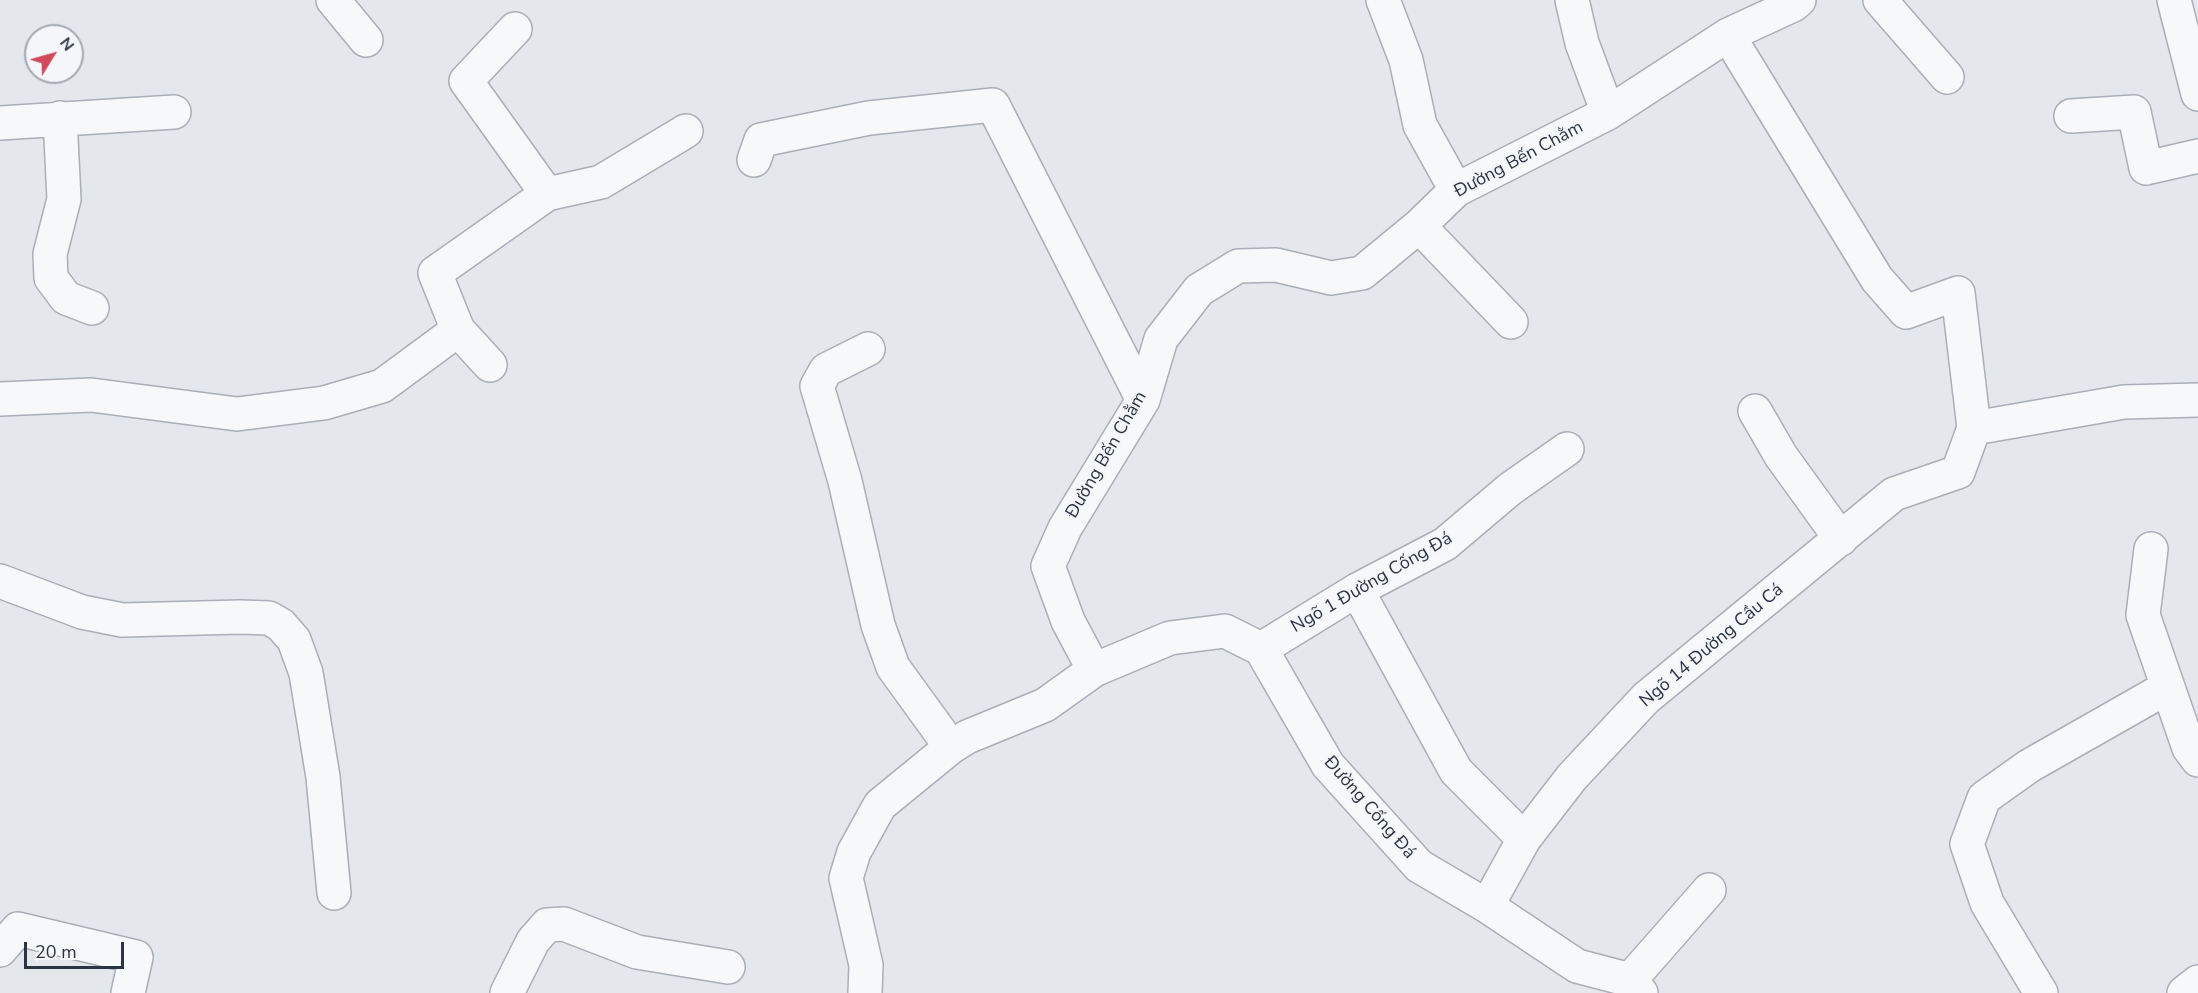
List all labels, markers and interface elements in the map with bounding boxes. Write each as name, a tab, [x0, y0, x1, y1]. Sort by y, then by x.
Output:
north arrow	[24, 24, 84, 84]
text: N	[54, 33, 79, 56]
street label: Đường Bến Chằm	[1451, 117, 1587, 203]
street label: Đường Bến Chằm	[1062, 388, 1152, 522]
street label: Ngõ 1 Đường Cống Đá	[1288, 528, 1456, 638]
street label: Ngõ 14 Đường Cầu Cá	[1636, 580, 1788, 712]
street label: Đường Cống Đá	[1319, 752, 1419, 864]
scale bar	[27, 930, 128, 968]
text: 20 m	[35, 940, 77, 964]

